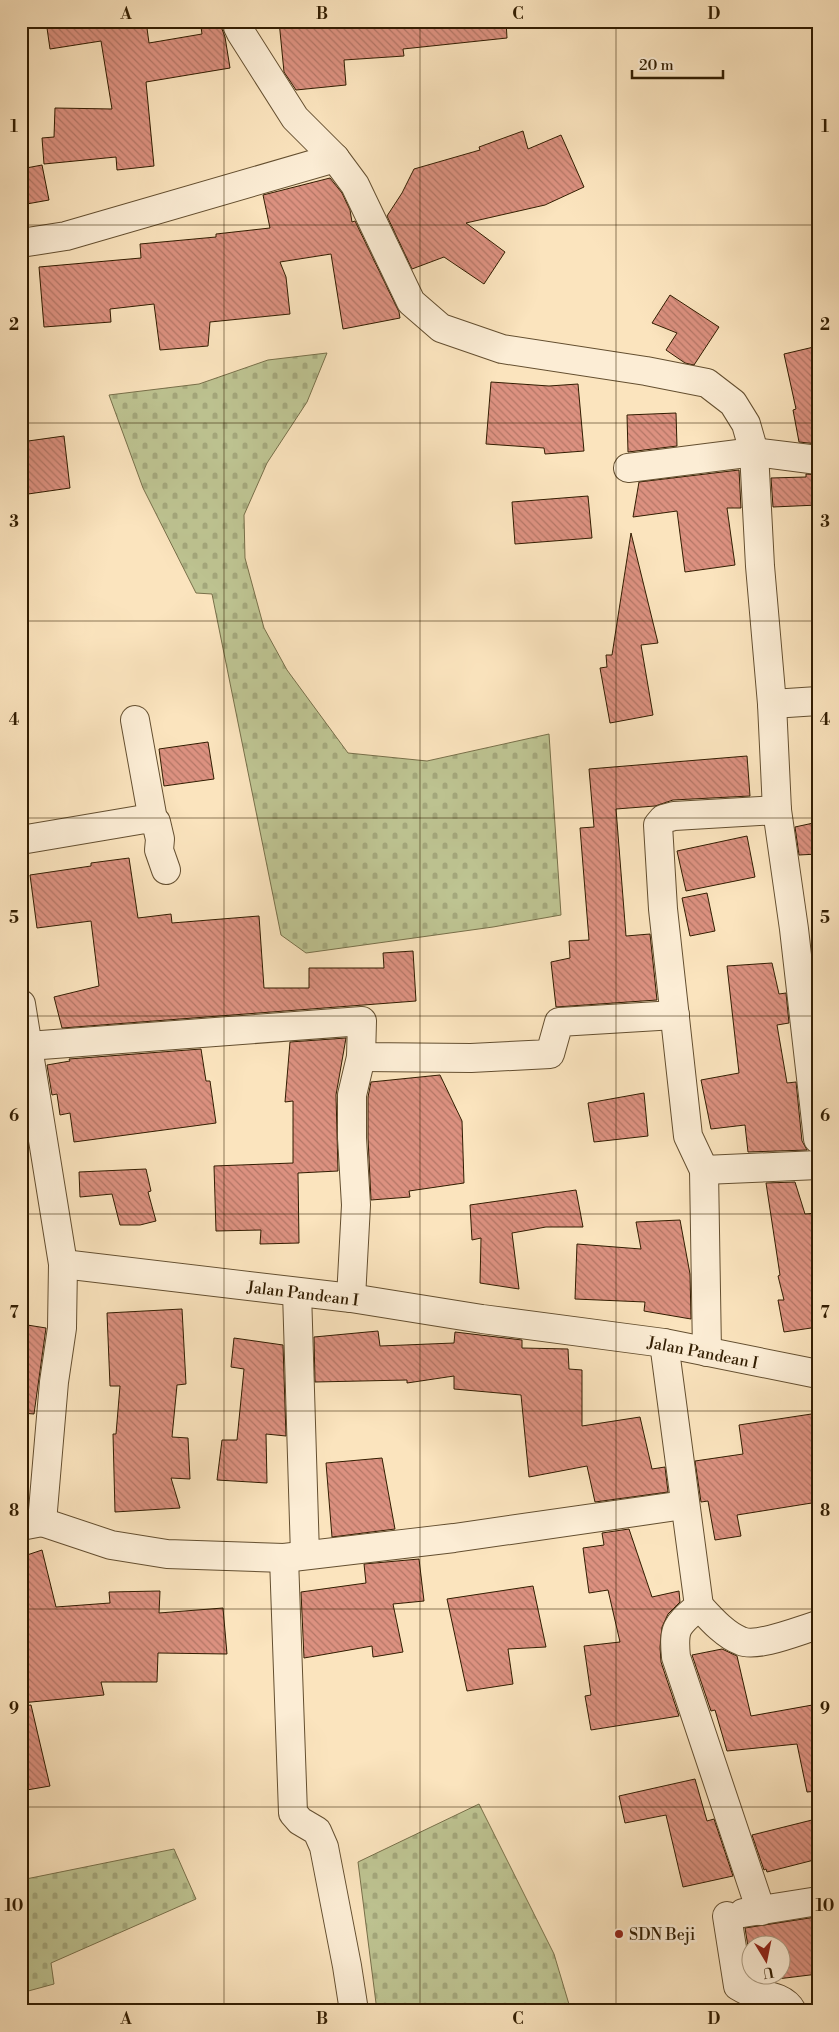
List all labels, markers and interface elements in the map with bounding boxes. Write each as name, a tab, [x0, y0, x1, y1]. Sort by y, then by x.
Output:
text: A	[119, 4, 132, 24]
text: B	[316, 4, 328, 24]
text: C	[512, 4, 524, 24]
text: D	[708, 4, 721, 24]
scale bar	[632, 48, 723, 80]
text: 20 m	[639, 56, 674, 75]
text: 1	[10, 117, 18, 137]
text: 1	[821, 117, 829, 137]
text: 2	[9, 315, 19, 335]
text: 2	[820, 315, 830, 335]
text: 3	[9, 512, 19, 532]
text: 3	[820, 512, 830, 532]
text: 4	[9, 710, 20, 730]
text: 4	[820, 710, 831, 730]
text: 5	[9, 908, 19, 928]
text: 5	[820, 908, 830, 928]
text: 6	[9, 1106, 19, 1126]
text: 6	[820, 1106, 830, 1126]
street label: Jalan Pandean I	[245, 1277, 360, 1311]
text: 7	[9, 1303, 19, 1323]
text: 7	[820, 1303, 830, 1323]
street label: Jalan Pandean I	[645, 1332, 760, 1374]
text: 8	[9, 1501, 19, 1521]
text: 8	[820, 1501, 830, 1521]
text: 9	[9, 1699, 19, 1719]
text: 9	[820, 1699, 830, 1719]
text: 10	[5, 1896, 23, 1916]
text: 10	[816, 1896, 834, 1916]
place label: SDN Beji	[629, 1925, 695, 1945]
marker: SDN Beji	[613, 1928, 625, 1940]
north arrow	[742, 1934, 792, 1984]
text: U	[761, 1962, 775, 1982]
text: A	[119, 2009, 132, 2029]
text: B	[316, 2009, 328, 2029]
text: C	[512, 2009, 524, 2029]
text: D	[708, 2009, 721, 2029]

